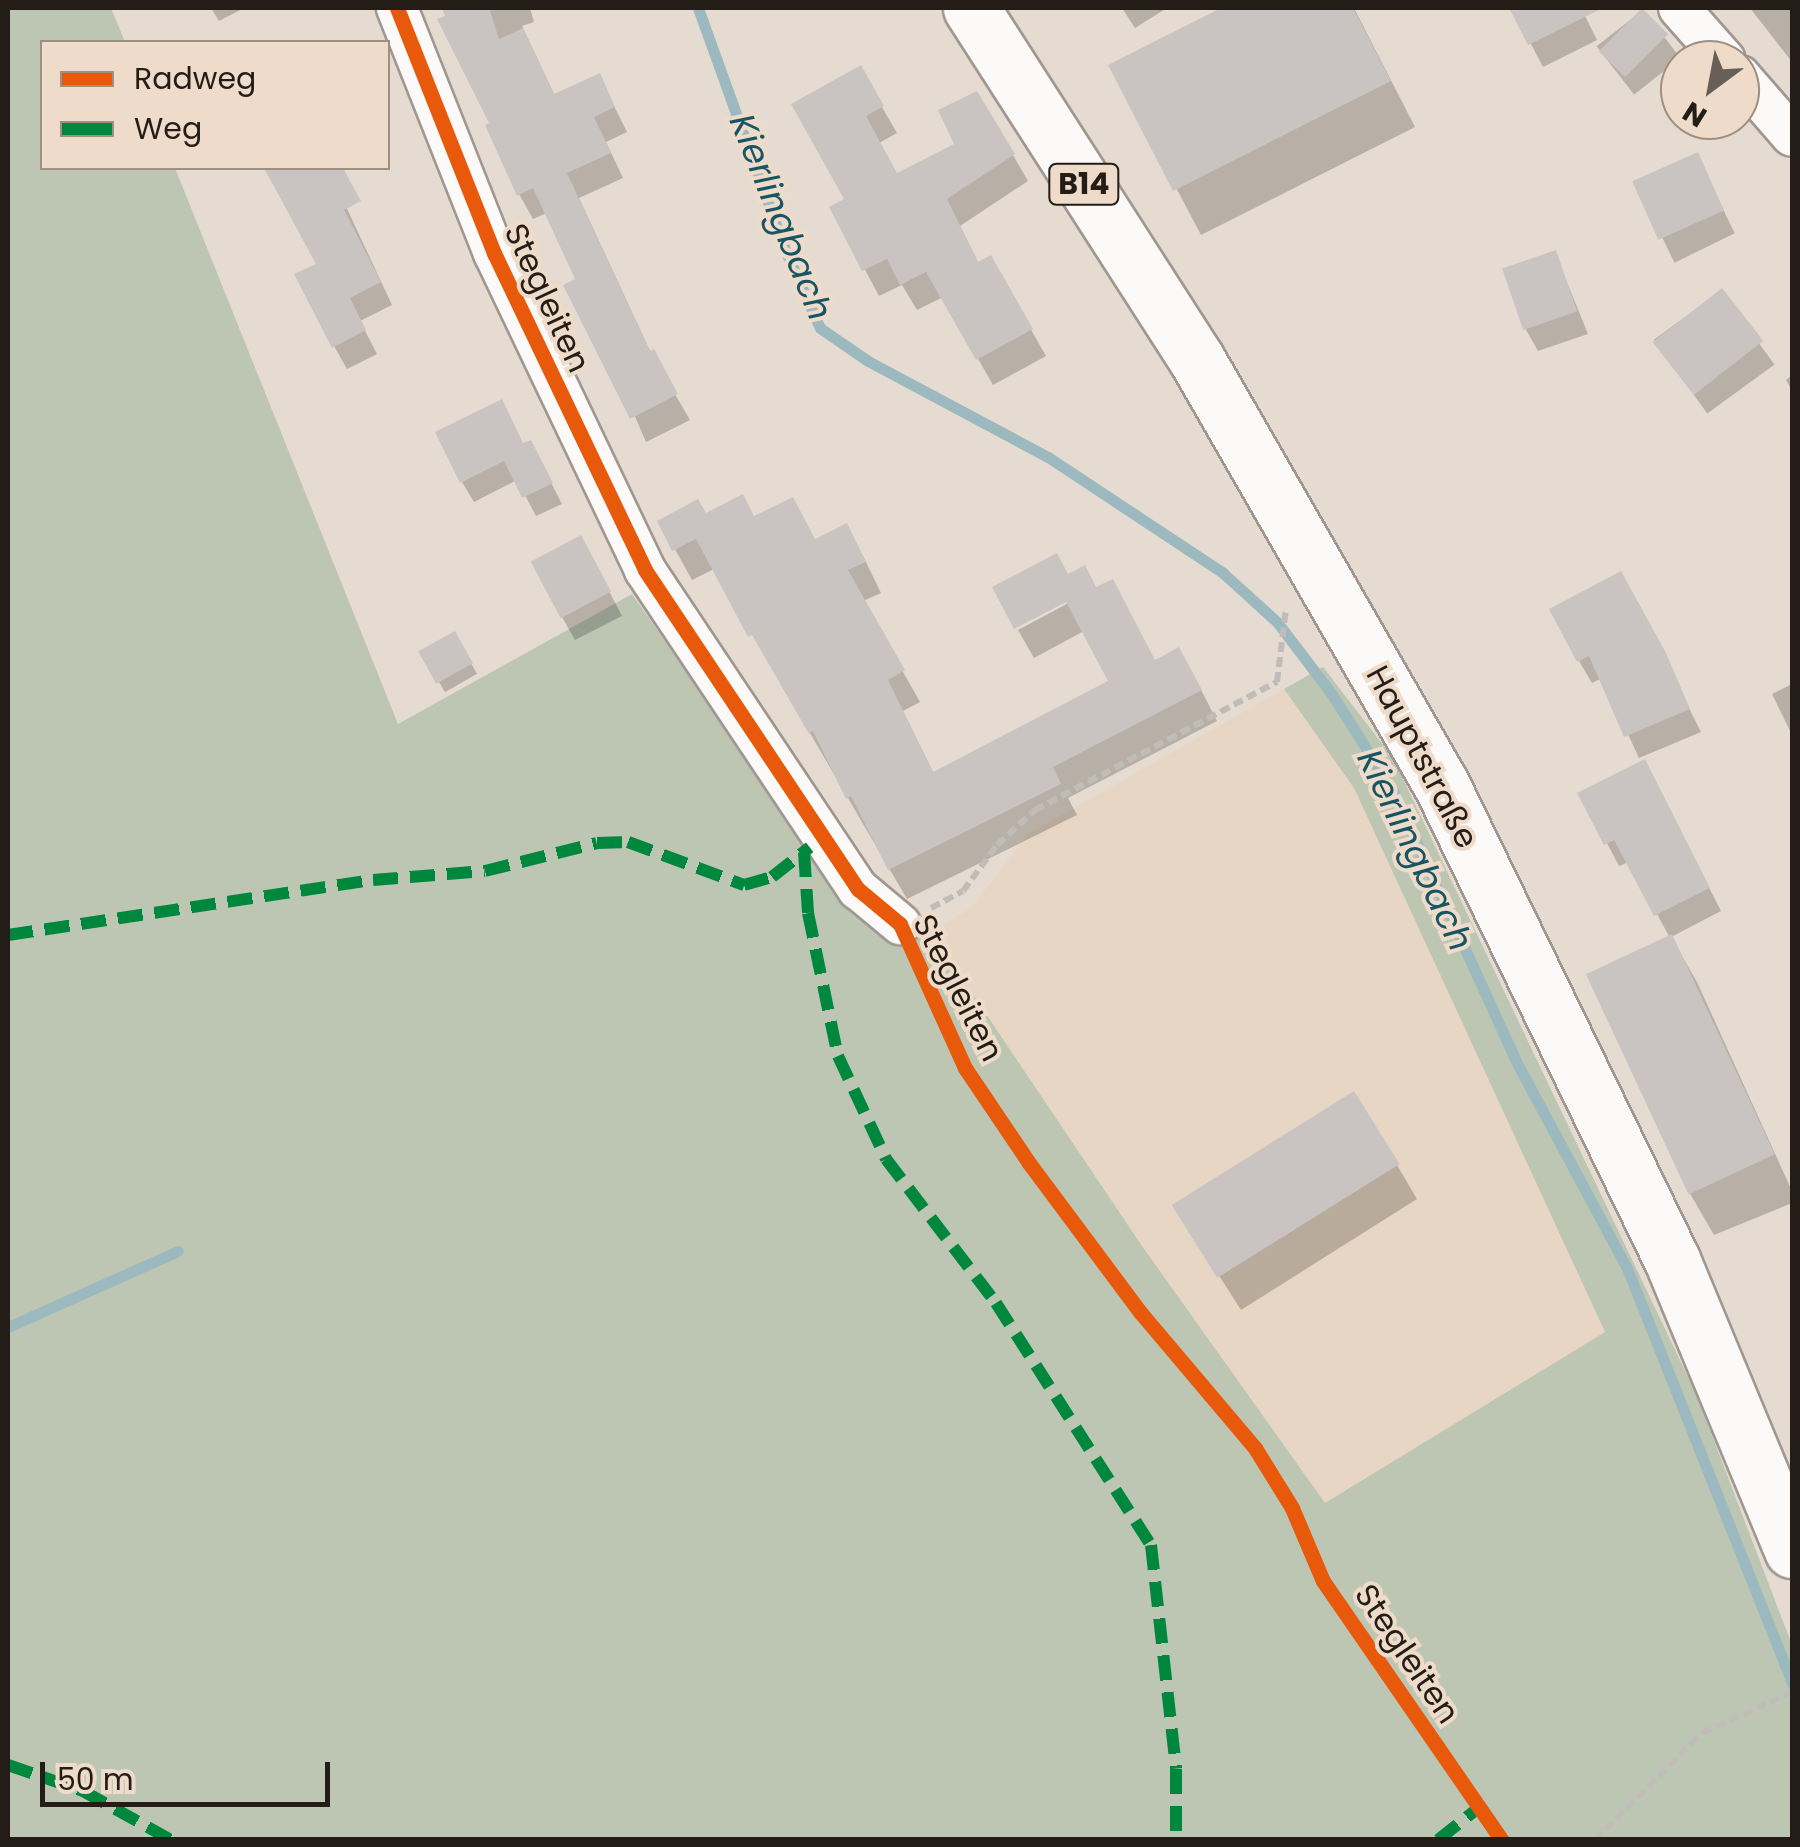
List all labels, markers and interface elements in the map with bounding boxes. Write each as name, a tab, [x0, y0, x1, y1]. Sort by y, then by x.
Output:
legend	[40, 40, 390, 170]
north arrow	[1660, 40, 1760, 140]
text: Radweg	[134, 57, 256, 100]
text: N	[1676, 92, 1714, 136]
text: Weg	[134, 107, 202, 150]
water label: Kierlingbach	[721, 108, 841, 326]
road number: B14	[1046, 159, 1122, 209]
street label: Stegleiten	[496, 218, 598, 378]
street label: Hauptstraße	[1358, 659, 1486, 855]
water label: Kierlingbach	[1348, 743, 1482, 957]
street label: Stegleiten	[905, 908, 1011, 1068]
street label: Stegleiten	[1346, 1577, 1468, 1731]
scale bar	[45, 1742, 335, 1804]
text: 50 m	[57, 1758, 134, 1801]

